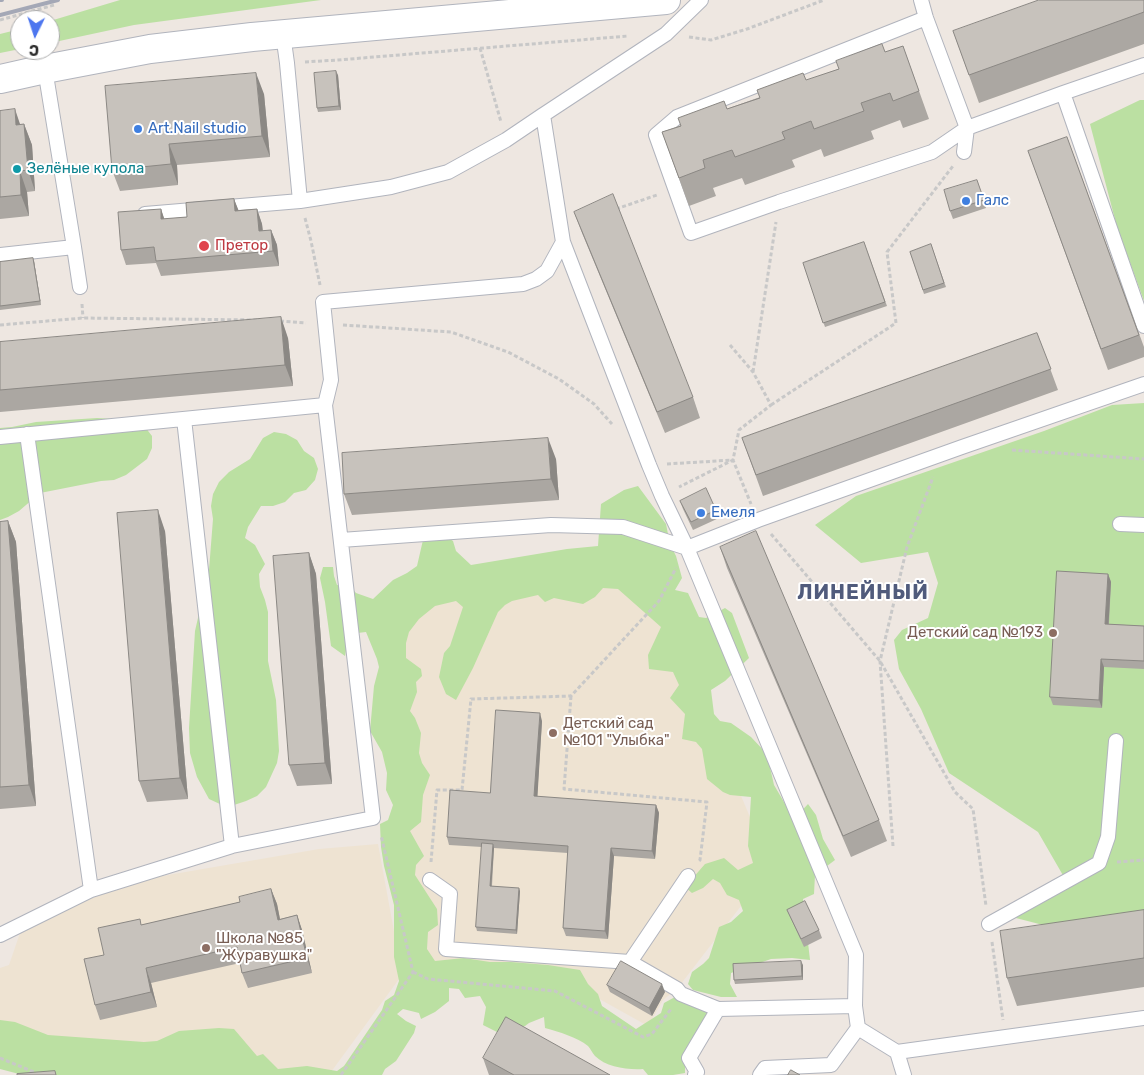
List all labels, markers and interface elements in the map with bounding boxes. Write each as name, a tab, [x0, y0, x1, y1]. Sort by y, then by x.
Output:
north arrow	[10, 10, 60, 60]
text: С	[29, 41, 39, 58]
place label: Art.Nail studio	[148, 120, 247, 138]
marker: Art.Nail studio	[132, 123, 144, 135]
place label: Зелёные купола	[27, 160, 144, 178]
marker: Зелёные купола	[11, 163, 23, 175]
place label: Галс	[976, 192, 1009, 210]
marker: Галс	[960, 195, 972, 207]
place label: Претор	[215, 237, 268, 255]
marker: Претор	[197, 239, 211, 253]
place label: Емеля	[711, 504, 756, 522]
marker: Емеля	[695, 507, 707, 519]
district label: ЛИНЕЙНЫЙ	[796, 581, 930, 605]
place label: Детский сад №193	[907, 624, 1043, 642]
marker: Детский сад №193	[1047, 627, 1059, 639]
place label: Детский сад №101 "Улыбка"	[563, 715, 670, 750]
marker: Детский сад №101 "Улыбка"	[547, 727, 559, 739]
place label: Школа №85 "Журавушка"	[216, 930, 312, 965]
marker: Школа №85 "Журавушка"	[200, 942, 212, 954]

